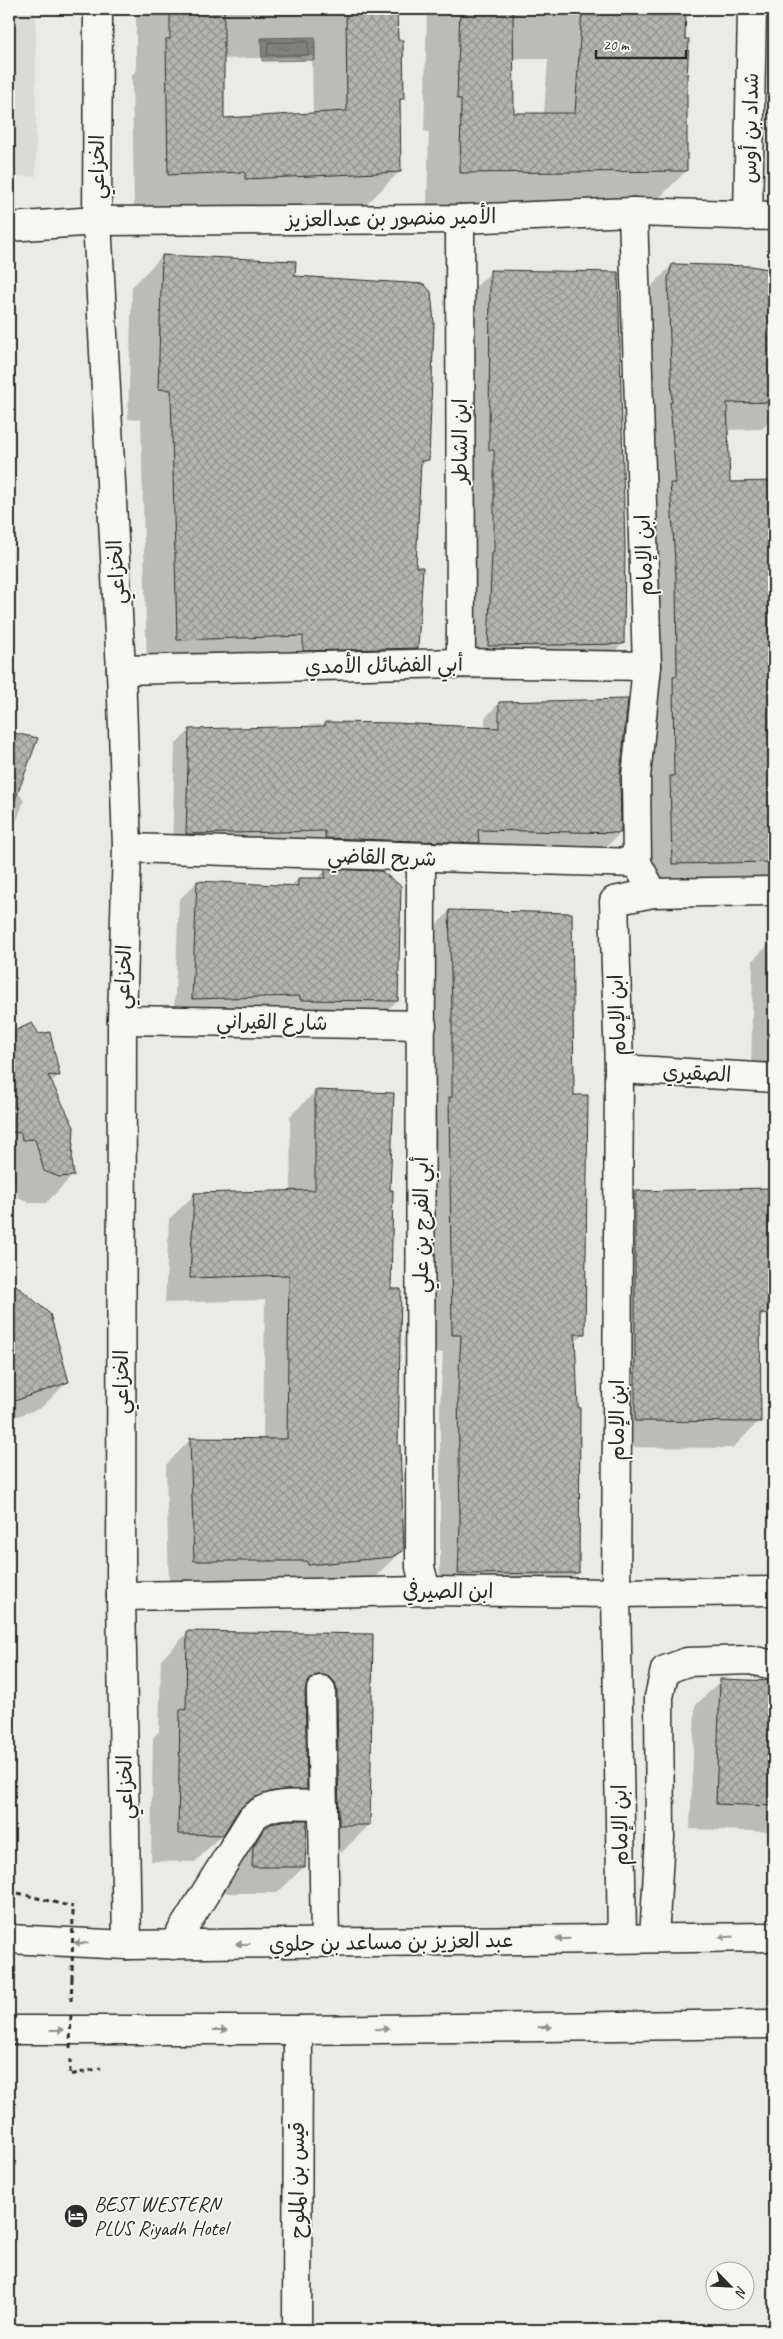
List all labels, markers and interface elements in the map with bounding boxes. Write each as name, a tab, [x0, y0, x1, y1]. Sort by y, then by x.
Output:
scale bar	[596, 28, 686, 60]
text: 20 m	[603, 36, 630, 55]
street label: شداد بن أوس	[736, 72, 764, 184]
street label: الخزاعي	[84, 135, 116, 199]
street label: الأمير منصور بن عبدالعزيز	[284, 202, 496, 233]
street label: ابن الشاطر	[447, 398, 473, 486]
street label: ابن الإمام	[630, 514, 661, 596]
street label: الخزاعي	[101, 539, 137, 605]
street label: أبي الفضائل الأمدي	[305, 650, 463, 685]
street label: شريح القاضي	[327, 842, 437, 878]
street label: الخزاعي	[109, 944, 143, 1010]
street label: ابن الإمام	[603, 974, 634, 1056]
street label: شارع القيراني	[216, 1008, 328, 1042]
street label: الصقيري	[662, 1058, 732, 1090]
street label: أبي الفرج بن علي	[408, 1157, 440, 1293]
street label: الخزاعي	[108, 1350, 140, 1414]
street label: ابن الإمام	[604, 1379, 633, 1461]
street label: ابن الصيرفي	[403, 1577, 493, 1606]
street label: الخزاعي	[111, 1754, 145, 1820]
street label: ابن الإمام	[606, 1784, 637, 1866]
street label: عبد العزيز بن مساعد بن جلوي	[269, 1927, 513, 1959]
one-way arrow	[717, 1933, 733, 1941]
one-way arrow	[555, 1935, 571, 1943]
one-way arrow	[72, 1938, 88, 1946]
one-way arrow	[235, 1940, 251, 1948]
one-way arrow	[537, 2023, 553, 2031]
one-way arrow	[375, 2025, 391, 2033]
one-way arrow	[50, 2026, 66, 2034]
one-way arrow	[212, 2026, 228, 2034]
street label: قيس بن الملوح	[284, 2121, 311, 2239]
place label: BEST WESTERN PLUS Riyadh Hotel	[94, 2191, 231, 2241]
hotel icon: BEST WESTERN PLUS Riyadh Hotel	[63, 2203, 89, 2229]
north arrow	[706, 2262, 756, 2312]
text: N	[731, 2284, 751, 2301]

